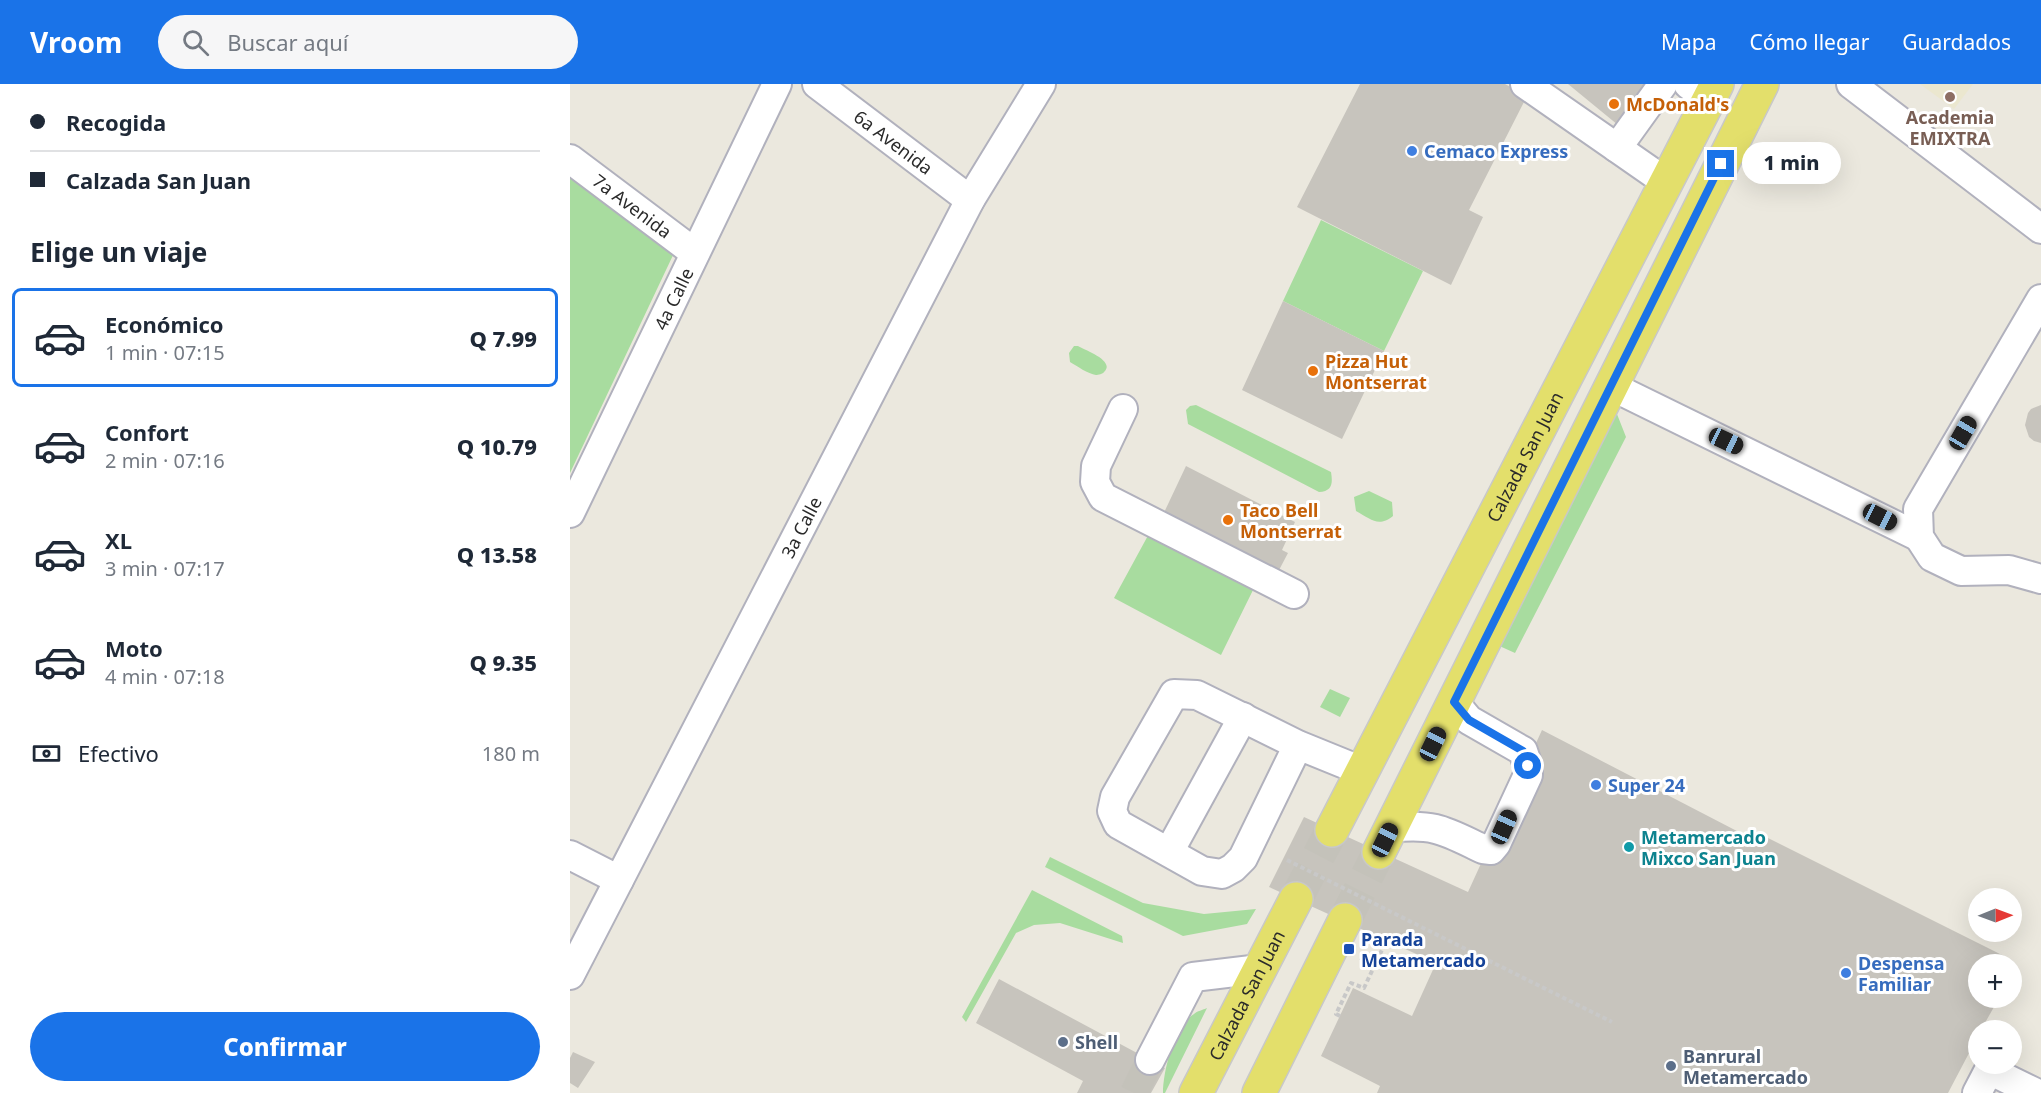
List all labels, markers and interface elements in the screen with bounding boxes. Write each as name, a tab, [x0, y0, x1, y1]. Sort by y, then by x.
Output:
search box	[158, 15, 578, 69]
text: Vroom	[30, 23, 122, 61]
icon: search	[179, 26, 212, 59]
text: Buscar aquí	[227, 27, 348, 57]
text: Mapa	[1661, 28, 1716, 56]
text: Cómo llegar	[1749, 28, 1869, 56]
text: Guardados	[1902, 28, 2011, 56]
marker: Academia EMIXTRA	[1943, 90, 1957, 104]
place label: McDonald's	[1626, 92, 1729, 116]
marker: McDonald's	[1607, 97, 1621, 111]
street label: 6a Avenida	[849, 104, 938, 180]
place label: Academia EMIXTRA	[1906, 105, 1994, 150]
text: Recogida	[66, 107, 166, 137]
place label: Cemaco Express	[1424, 139, 1568, 163]
callout: 1 min	[1742, 143, 1841, 185]
marker: Cemaco Express	[1405, 144, 1419, 158]
text: 1 min	[1764, 149, 1819, 176]
route end	[1707, 150, 1734, 177]
text: Calzada San Juan	[66, 165, 251, 195]
street label: 7a Avenida	[588, 168, 677, 243]
text: Elige un viaje	[30, 233, 207, 270]
street label: 4a Calle	[648, 264, 699, 334]
text: Económico	[105, 309, 224, 339]
icon: car	[33, 311, 87, 365]
text: Q 7.99	[469, 323, 537, 353]
text: 1 min · 07:15	[105, 339, 225, 366]
place label: Pizza Hut Montserrat	[1325, 349, 1427, 394]
marker: Pizza Hut Montserrat	[1306, 364, 1320, 378]
street label: Calzada San Juan	[1481, 387, 1568, 526]
car	[1946, 413, 1980, 453]
text: Confort	[105, 417, 189, 447]
icon: car	[33, 419, 87, 473]
car	[1706, 425, 1746, 457]
text: Q 10.79	[457, 431, 537, 461]
text: 2 min · 07:16	[105, 447, 225, 474]
street label: 3a Calle	[775, 492, 827, 562]
place label: Taco Bell Montserrat	[1240, 498, 1342, 543]
car	[1860, 501, 1900, 533]
marker: Taco Bell Montserrat	[1221, 513, 1235, 527]
text: XL	[105, 525, 132, 555]
icon: car	[33, 527, 87, 581]
text: Q 13.58	[457, 539, 537, 569]
text: 3 min · 07:17	[105, 555, 225, 582]
text: Moto	[105, 633, 163, 663]
icon: car	[33, 635, 87, 689]
text: Q 9.35	[469, 647, 537, 677]
text: 4 min · 07:18	[105, 663, 225, 690]
car	[1417, 724, 1449, 764]
icon: cash	[30, 737, 63, 770]
text: Efectivo	[78, 738, 159, 768]
text: 180 m	[482, 740, 540, 767]
route start	[1514, 752, 1541, 779]
place label: Super 24	[1608, 773, 1685, 797]
marker: Super 24	[1589, 778, 1603, 792]
car	[1488, 807, 1520, 847]
car	[1369, 820, 1401, 860]
place label: Metamercado Mixco San Juan	[1641, 825, 1776, 870]
marker: Metamercado Mixco San Juan	[1622, 840, 1636, 854]
north arrow	[1968, 888, 2022, 942]
map controls	[1968, 888, 2022, 1074]
street label: Calzada San Juan	[1203, 926, 1290, 1065]
place label: Parada Metamercado	[1361, 927, 1486, 972]
marker: Parada Metamercado	[1342, 942, 1356, 956]
place label: Despensa Familiar	[1858, 951, 1945, 996]
button: +	[1968, 954, 2022, 1008]
marker: Despensa Familiar	[1839, 966, 1853, 980]
button: Confirmar	[30, 1012, 540, 1081]
button: −	[1968, 1020, 2022, 1074]
place label: Shell	[1075, 1030, 1118, 1054]
marker: Shell	[1056, 1035, 1070, 1049]
place label: Banrural Metamercado	[1683, 1044, 1808, 1089]
marker: Banrural Metamercado	[1664, 1059, 1678, 1073]

